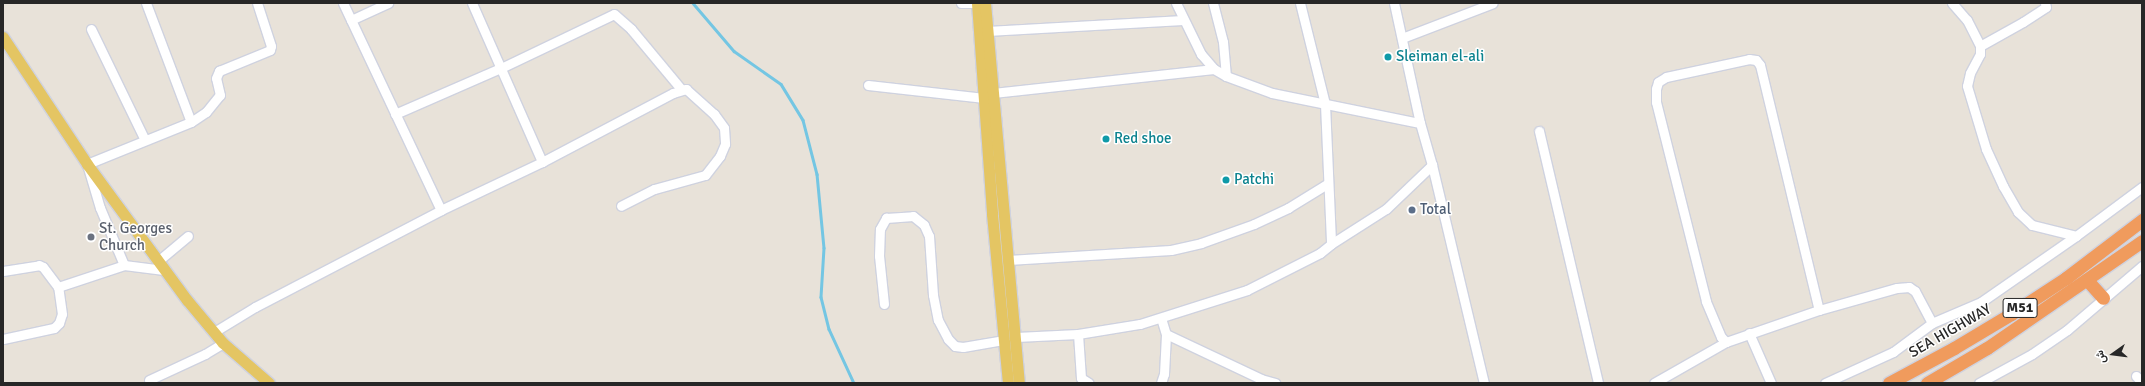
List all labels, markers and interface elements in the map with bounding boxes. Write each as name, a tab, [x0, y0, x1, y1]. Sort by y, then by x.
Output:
place label: Sleiman el-ali	[1396, 48, 1484, 66]
marker: Sleiman el-ali	[1383, 52, 1393, 62]
place label: Red shoe	[1114, 130, 1172, 148]
marker: Red shoe	[1101, 134, 1111, 144]
place label: Patchi	[1234, 171, 1274, 189]
marker: Patchi	[1221, 175, 1231, 185]
place label: Total	[1420, 201, 1451, 219]
marker: Total	[1407, 205, 1417, 215]
place label: St. Georges Church	[99, 219, 172, 254]
marker: St. Georges Church	[86, 232, 96, 242]
road number: M51	[2002, 296, 2038, 320]
street label: SEA HIGHWAY	[1906, 300, 1994, 362]
north arrow	[2093, 334, 2133, 374]
text: ش	[2093, 349, 2109, 365]

